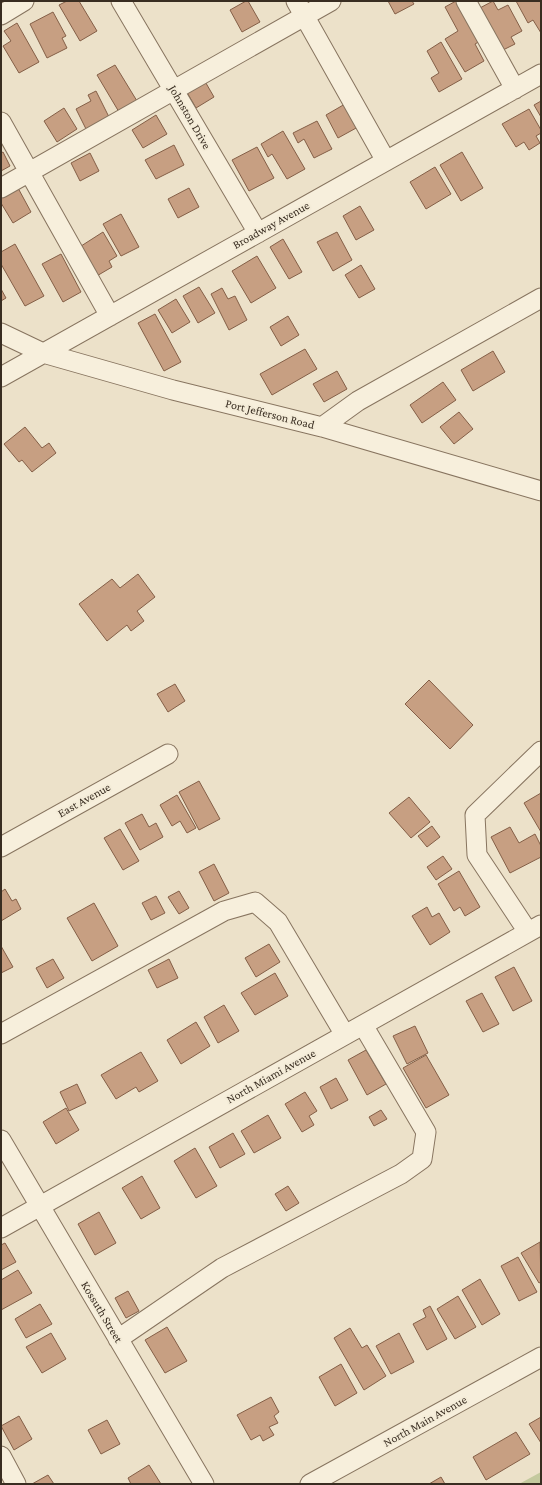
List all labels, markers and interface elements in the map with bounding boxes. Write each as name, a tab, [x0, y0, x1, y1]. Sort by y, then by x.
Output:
street label: Johnston Drive	[166, 82, 214, 152]
street label: Broadway Avenue	[230, 198, 312, 252]
street label: Port Jefferson Road	[224, 396, 317, 432]
street label: East Avenue	[55, 780, 113, 820]
street label: North Miami Avenue	[224, 1046, 318, 1106]
street label: Kossuth Street	[78, 1279, 126, 1346]
street label: North Main Avenue	[381, 1392, 469, 1450]

